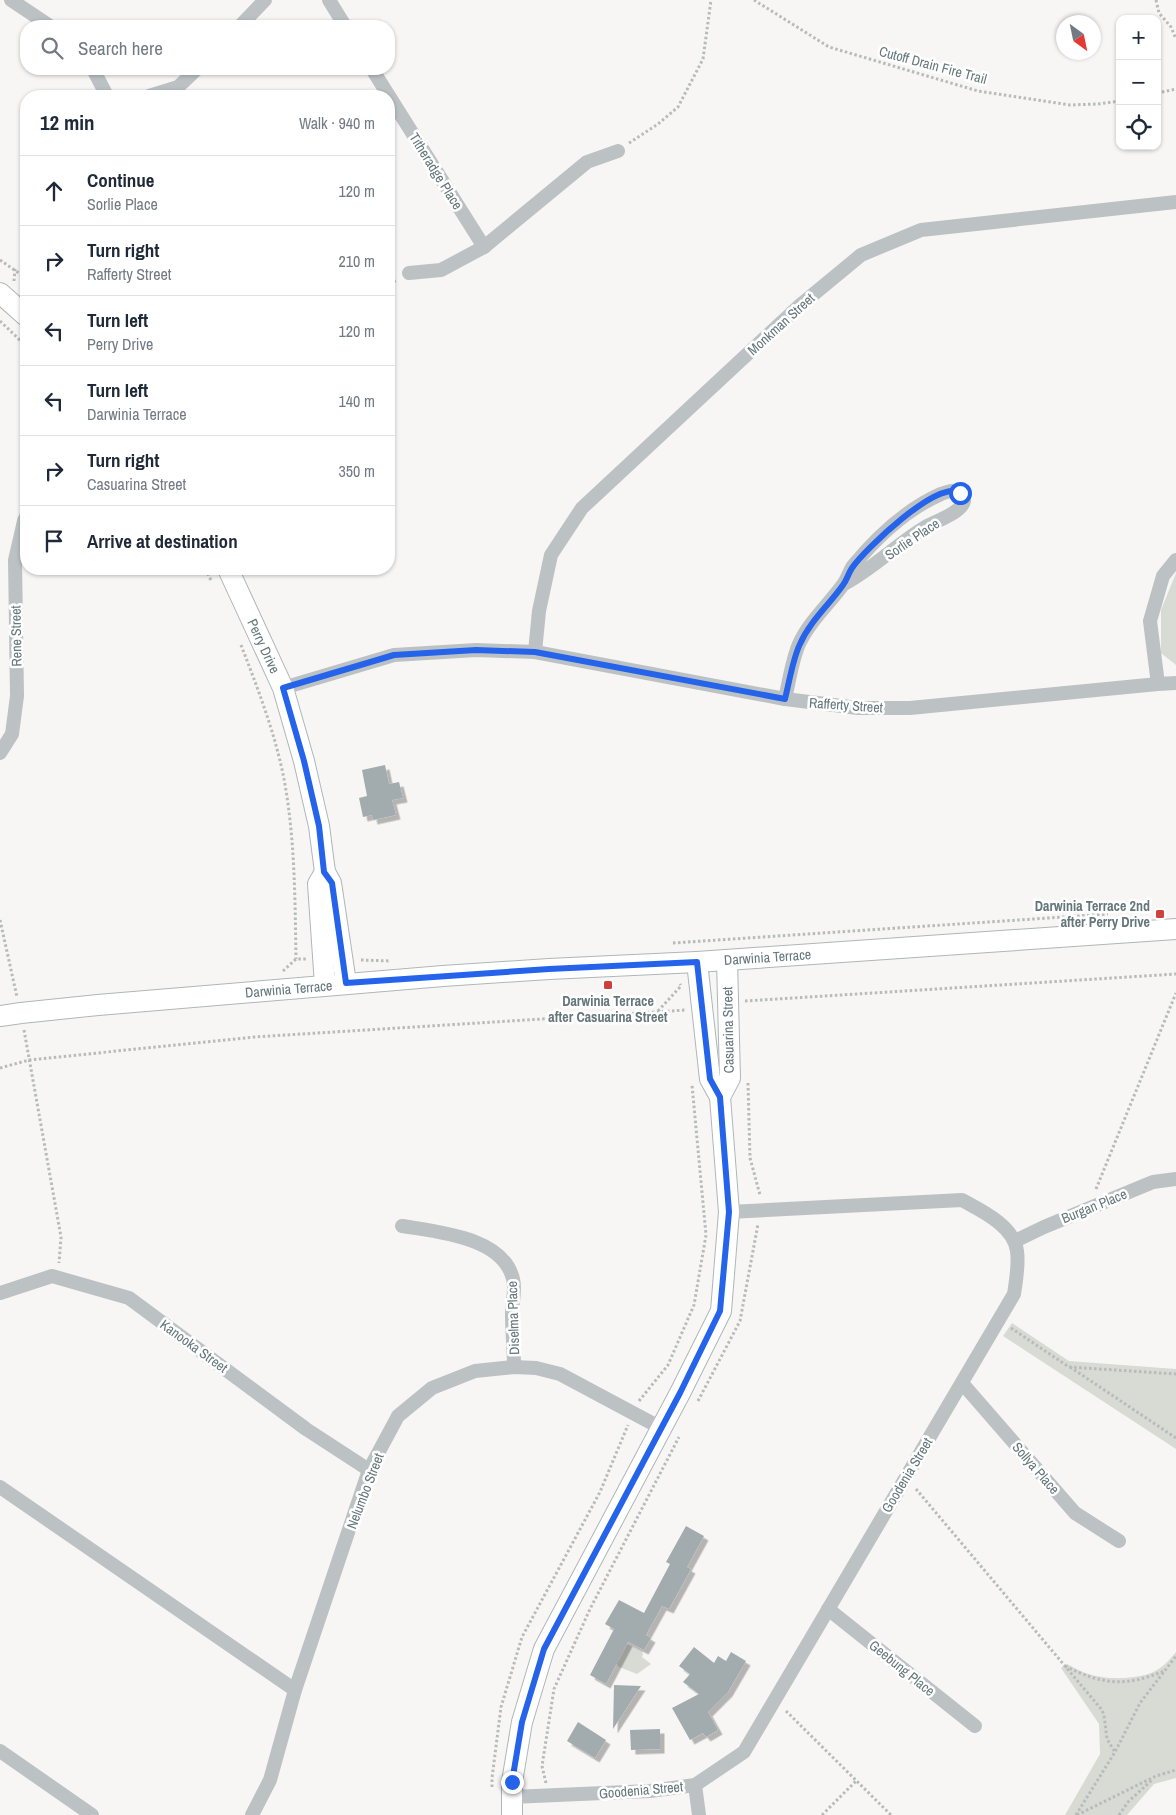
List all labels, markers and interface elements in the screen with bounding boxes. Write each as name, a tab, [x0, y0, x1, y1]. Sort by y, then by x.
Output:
north arrow	[1056, 15, 1101, 60]
map controls	[1116, 15, 1161, 150]
button: +	[1116, 15, 1161, 60]
search box	[20, 20, 395, 75]
icon: search	[38, 34, 66, 62]
text: Search here	[78, 35, 163, 61]
street label: Cutoff Drain Fire Trail	[877, 42, 989, 88]
button: −	[1116, 60, 1161, 105]
button: locate	[1116, 105, 1161, 150]
text: 12 min	[40, 108, 95, 137]
text: Walk · 940 m	[299, 112, 375, 134]
street label: Titheradge Place	[405, 129, 467, 213]
text: Continue	[87, 167, 155, 193]
icon: ahead	[40, 177, 68, 205]
text: 120 m	[339, 180, 375, 202]
text: Sorlie Place	[87, 193, 158, 215]
text: Turn right	[87, 237, 159, 263]
icon: right	[40, 247, 68, 275]
text: 210 m	[339, 250, 375, 272]
text: Rafferty Street	[87, 263, 171, 285]
street label: Monkman Street	[744, 289, 818, 359]
text: Turn left	[87, 307, 148, 333]
icon: left	[40, 317, 68, 345]
text: 120 m	[339, 320, 375, 342]
text: Perry Drive	[87, 333, 153, 355]
text: Turn left	[87, 377, 148, 403]
icon: left	[40, 387, 68, 415]
text: 140 m	[339, 390, 375, 412]
text: Darwinia Terrace	[87, 403, 187, 425]
text: Turn right	[87, 447, 159, 473]
icon: right	[40, 457, 68, 485]
text: 350 m	[339, 460, 375, 482]
text: Casuarina Street	[87, 473, 186, 495]
route start	[949, 482, 972, 505]
street label: Sorlie Place	[881, 514, 943, 564]
icon: arrive	[40, 527, 68, 555]
text: Arrive at destination	[87, 528, 238, 554]
street label: Rene Street	[6, 605, 26, 667]
street label: Perry Drive	[243, 616, 284, 676]
street label: Rafferty Street	[809, 693, 883, 717]
place label: Darwinia Terrace 2nd after Perry Drive	[1035, 897, 1150, 931]
marker: Darwinia Terrace 2nd after Perry Drive	[1154, 908, 1166, 920]
street label: Darwinia Terrace	[723, 945, 812, 969]
street label: Darwinia Terrace	[244, 976, 333, 1002]
marker: Darwinia Terrace after Casuarina Street	[602, 979, 614, 991]
street label: Casuarina Street	[718, 986, 738, 1074]
place label: Darwinia Terrace after Casuarina Street	[548, 992, 668, 1026]
street label: Burgan Place	[1059, 1185, 1129, 1227]
street label: Diselma Place	[503, 1281, 523, 1355]
street label: Kanooka Street	[157, 1315, 231, 1377]
street label: Goodenia Street	[878, 1434, 936, 1516]
street label: Sollya Place	[1008, 1438, 1064, 1498]
street label: Nelumbo Street	[342, 1451, 388, 1531]
street label: Geebung Place	[866, 1636, 938, 1700]
route end	[501, 1771, 524, 1794]
street label: Goodenia Street	[598, 1777, 684, 1803]

